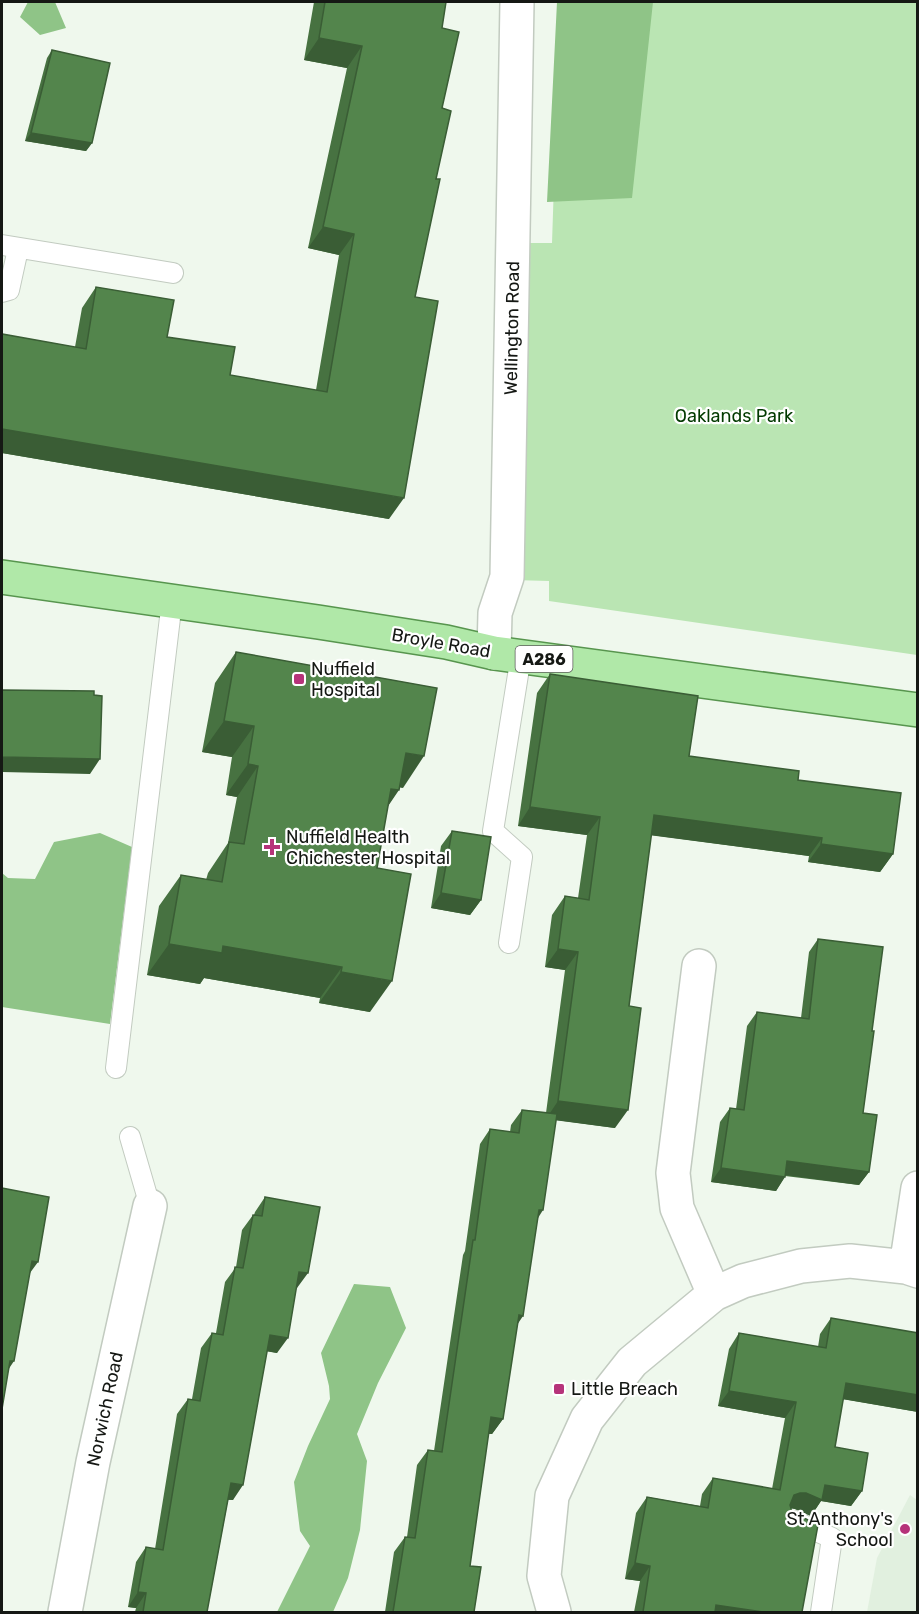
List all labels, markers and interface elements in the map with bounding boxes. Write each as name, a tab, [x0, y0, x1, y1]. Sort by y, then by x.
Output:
street label: Wellington Road	[500, 261, 524, 395]
park label: Oaklands Park	[675, 405, 794, 427]
street label: Broyle Road	[390, 623, 492, 663]
road number: A286	[516, 646, 572, 672]
place label: Nuffield Hospital	[311, 658, 380, 701]
marker: Nuffield Hospital	[292, 672, 306, 686]
place label: Nuffield Health Chichester Hospital	[286, 826, 450, 869]
marker: Nuffield Health Chichester Hospital	[263, 838, 281, 856]
street label: Norwich Road	[82, 1350, 128, 1468]
place label: Little Breach	[571, 1378, 678, 1400]
marker: Little Breach	[552, 1382, 566, 1396]
place label: St Anthony's School	[786, 1508, 893, 1551]
marker: St Anthony's School	[898, 1522, 912, 1536]

